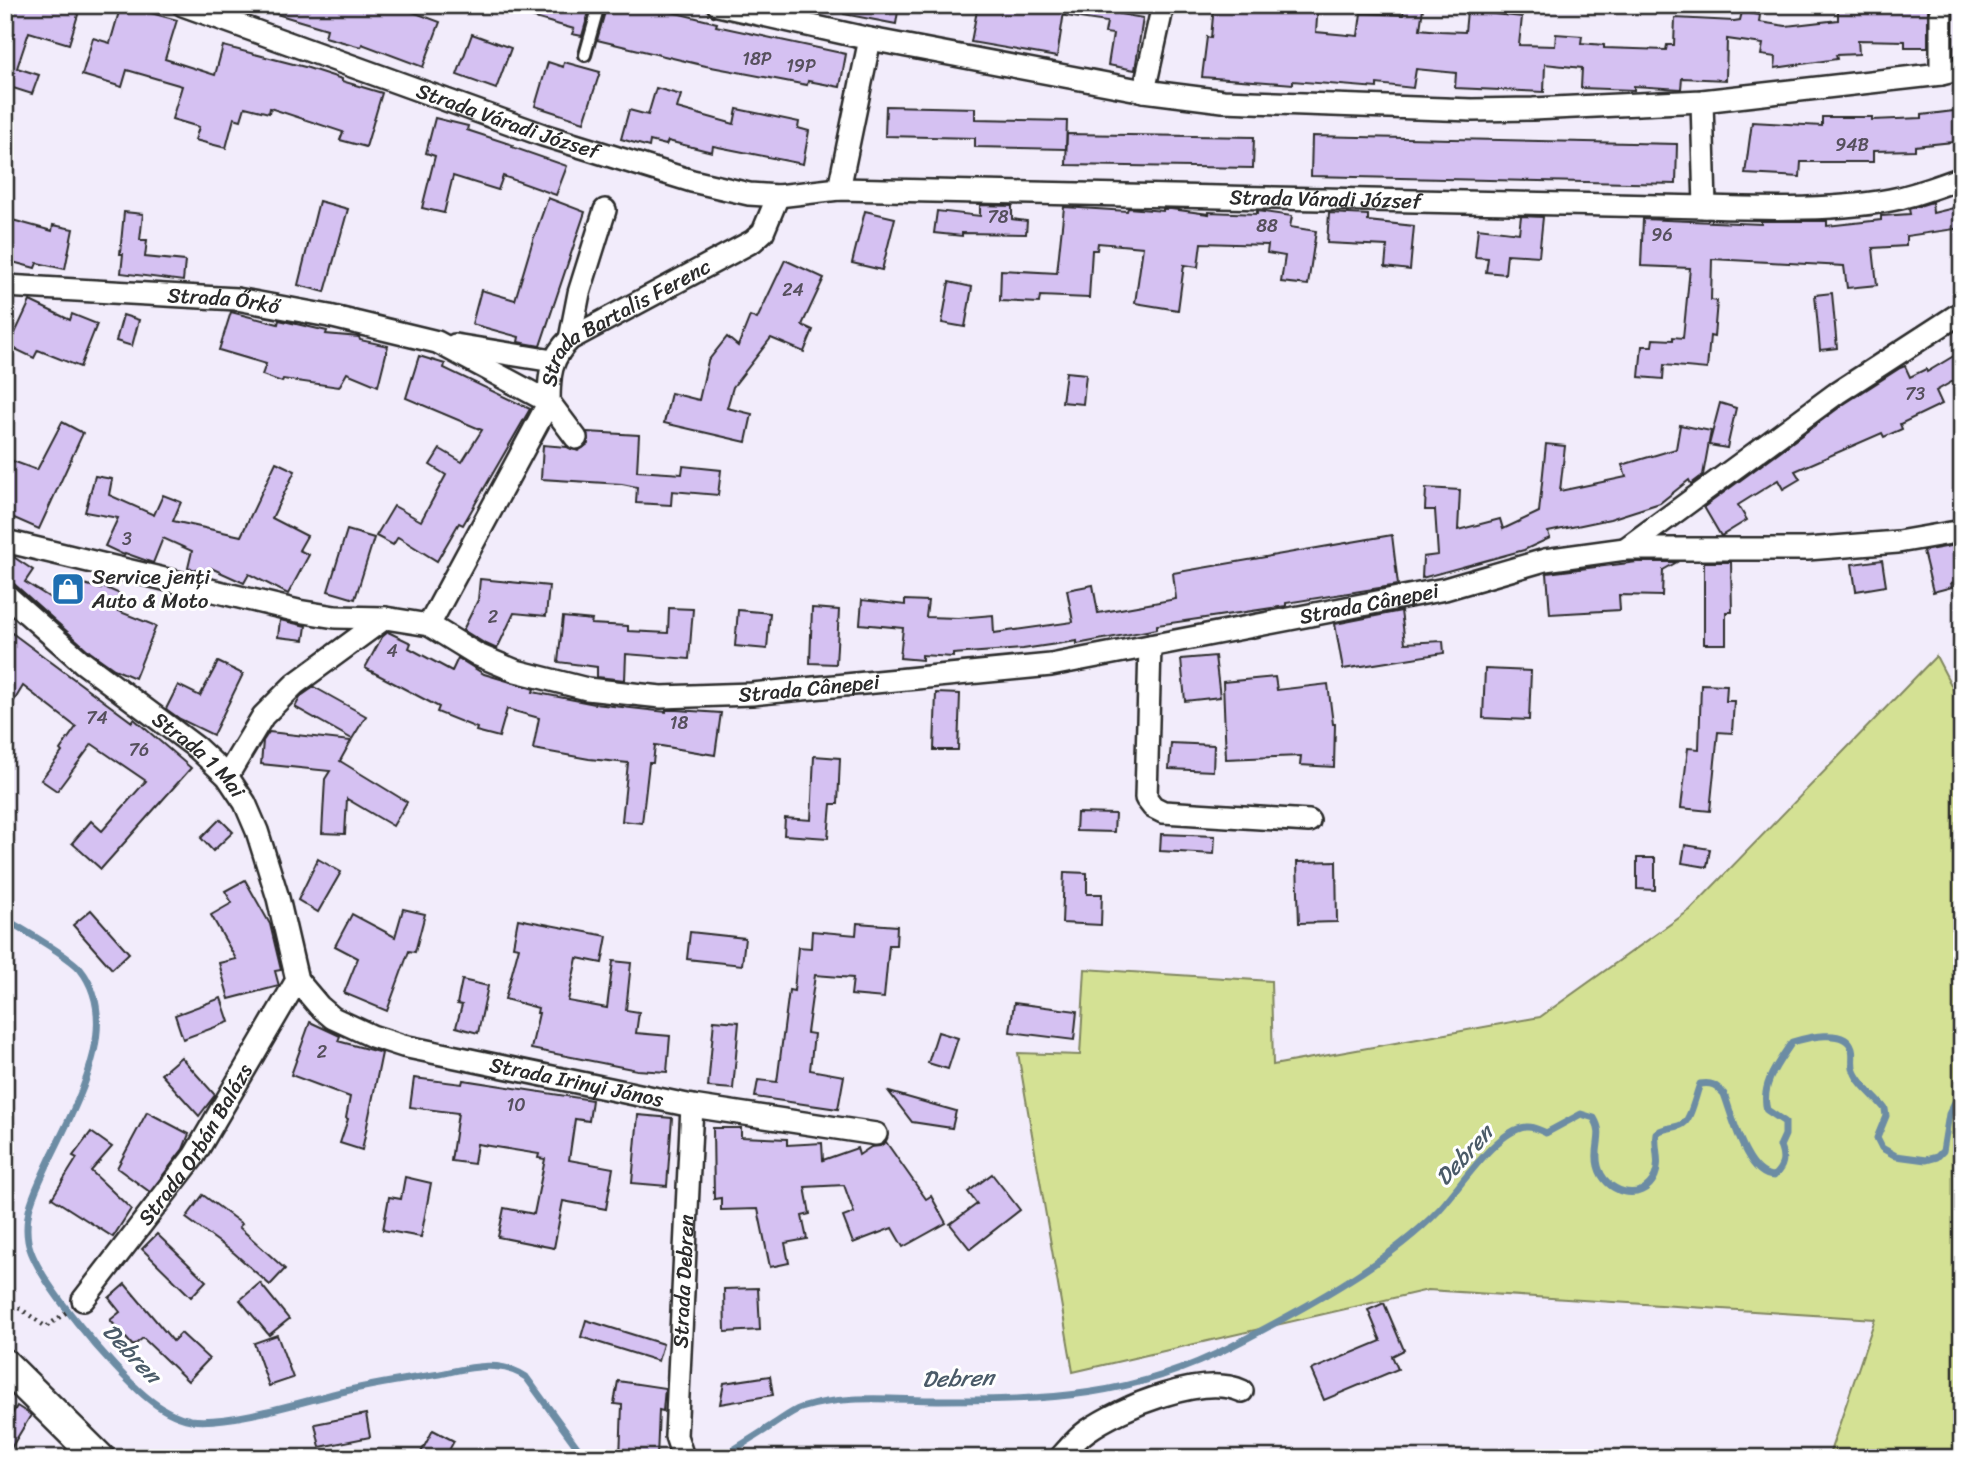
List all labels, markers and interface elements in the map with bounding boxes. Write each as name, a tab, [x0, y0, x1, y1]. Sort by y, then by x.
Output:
house number: 18P	[742, 43, 772, 75]
house number: 19P	[786, 50, 816, 82]
street label: Strada Váradi József	[411, 72, 607, 171]
house number: 94B	[1835, 129, 1869, 161]
street label: Strada Váradi József	[1229, 178, 1424, 220]
house number: 78	[987, 201, 1009, 233]
house number: 88	[1256, 210, 1278, 242]
house number: 96	[1651, 219, 1673, 251]
street label: Strada Bartalis Ferenc	[530, 248, 718, 389]
house number: 24	[782, 274, 804, 306]
street label: Strada Őrkő	[166, 276, 284, 326]
house number: 73	[1905, 378, 1925, 410]
house number: 3	[122, 523, 132, 555]
place label: Service jenți Auto & Moto	[91, 558, 211, 620]
shop icon: Service jenți Auto & Moto	[49, 570, 87, 608]
street label: Strada Cânepei	[1296, 571, 1443, 636]
house number: 2	[488, 601, 498, 633]
house number: 4	[386, 635, 398, 667]
street label: Strada Cânepei	[738, 663, 882, 713]
street label: Strada 1 Mai	[143, 701, 256, 807]
house number: 74	[86, 702, 108, 734]
house number: 18	[670, 707, 688, 739]
house number: 76	[129, 734, 149, 766]
house number: 2	[317, 1036, 327, 1068]
street label: Strada Irinyi János	[486, 1045, 667, 1119]
street label: Strada Orbán Balázs	[128, 1056, 263, 1234]
house number: 10	[506, 1089, 526, 1121]
water label: Debren	[1425, 1113, 1506, 1196]
street label: Strada Debren	[661, 1214, 706, 1349]
water label: Debren	[92, 1313, 173, 1395]
water label: Debren	[922, 1357, 997, 1400]

